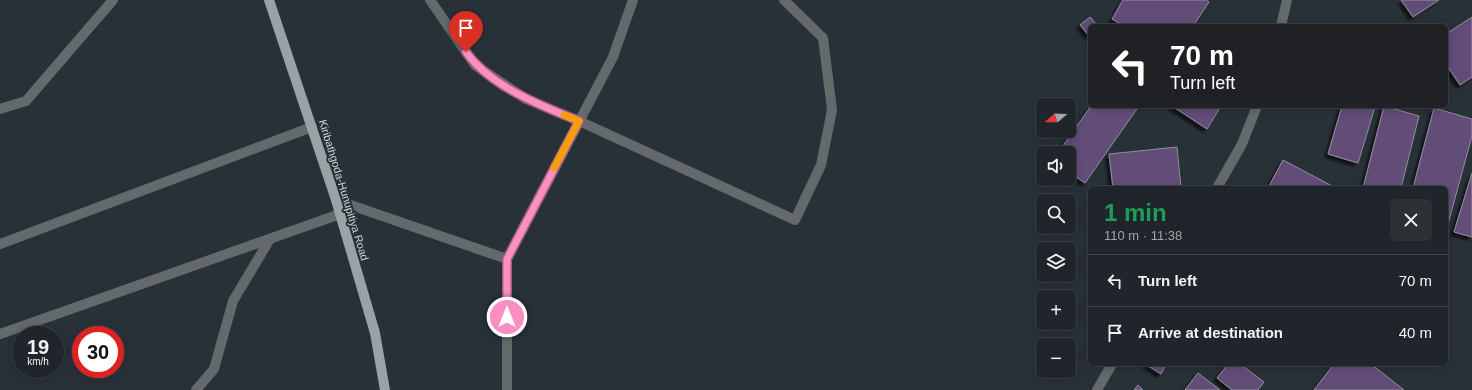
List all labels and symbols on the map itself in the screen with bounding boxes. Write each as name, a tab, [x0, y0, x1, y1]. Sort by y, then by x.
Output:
pin	[449, 11, 483, 52]
north arrow	[1036, 98, 1076, 138]
street label: Kiribathgoda-Hunupitiya Road	[317, 118, 371, 262]
position arrow	[486, 296, 528, 338]
speed limit sign: 30	[72, 326, 124, 378]

